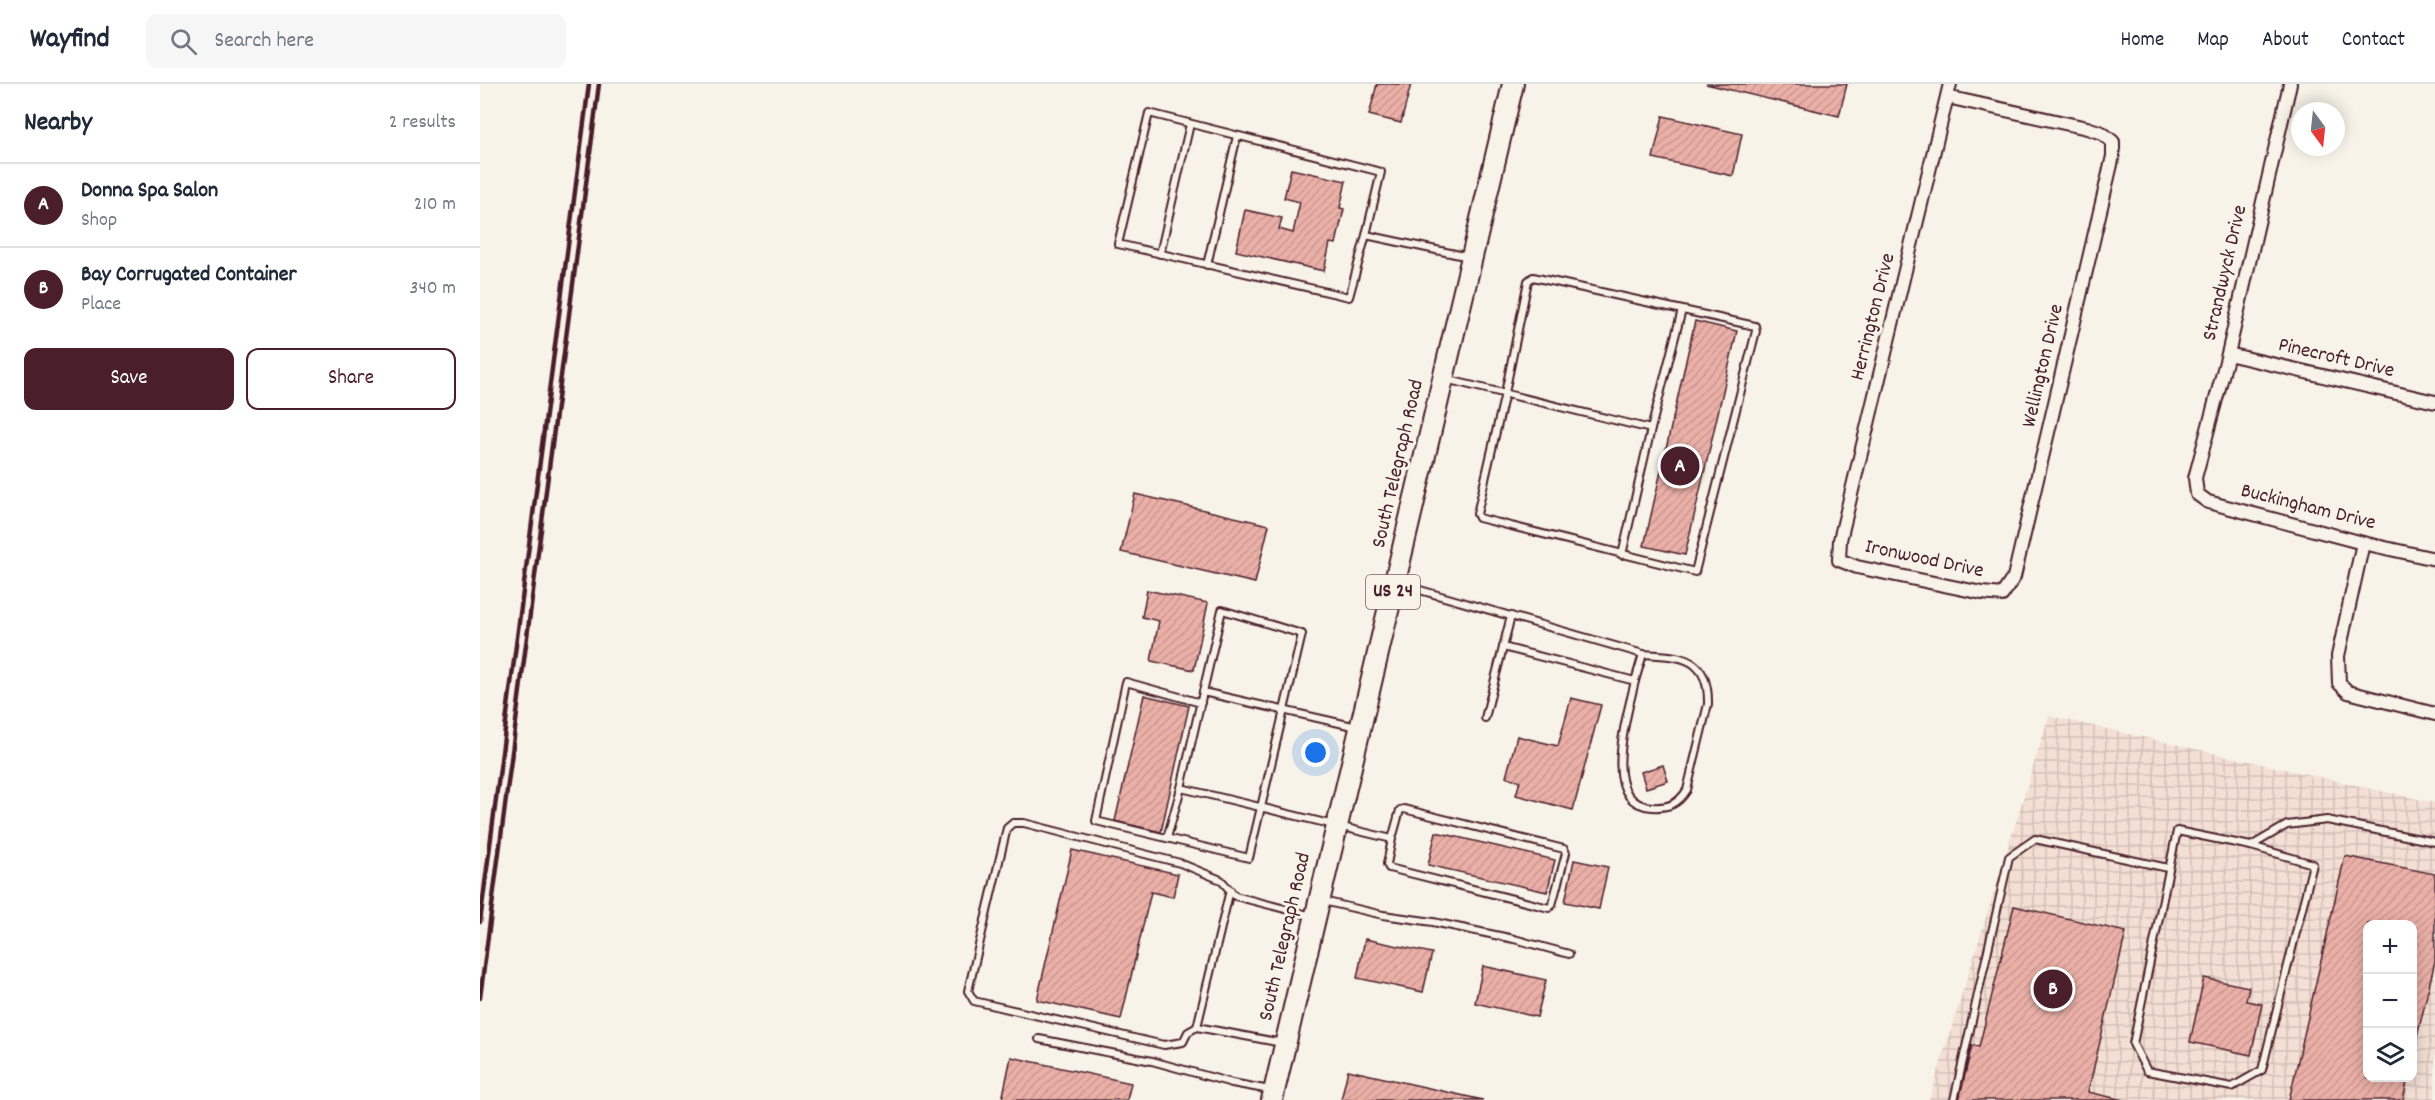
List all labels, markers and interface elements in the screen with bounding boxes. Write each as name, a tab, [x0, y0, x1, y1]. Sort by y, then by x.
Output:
search box	[146, 14, 566, 68]
text: Wayfind	[30, 21, 110, 61]
icon: search	[167, 25, 200, 58]
text: Search here	[215, 26, 314, 57]
text: Home	[2120, 26, 2164, 56]
text: Map	[2197, 26, 2229, 56]
text: About	[2262, 26, 2309, 56]
text: Contact	[2342, 26, 2405, 56]
north arrow	[2291, 102, 2345, 156]
text: Nearby	[24, 105, 92, 142]
text: 2 results	[389, 109, 456, 137]
text: Donna Spa Salon	[81, 176, 218, 207]
text: A	[38, 191, 49, 219]
text: 210 m	[414, 191, 456, 219]
street label: Strandwyck Drive	[2196, 202, 2256, 344]
text: Shop	[81, 207, 117, 235]
street label: Herrington Drive	[1844, 250, 1904, 384]
text: Bay Corrugated Container	[81, 260, 297, 291]
text: B	[39, 275, 48, 303]
text: 340 m	[410, 275, 456, 303]
text: Place	[81, 291, 121, 319]
street label: Wellington Drive	[2015, 301, 2073, 431]
street label: Pinecroft Drive	[2275, 331, 2397, 387]
button: Save	[24, 348, 234, 410]
button: Share	[246, 348, 456, 410]
street label: South Telegraph Road	[1365, 377, 1433, 551]
pin: A	[1660, 444, 1700, 488]
street label: Buckingham Drive	[2237, 477, 2379, 539]
street label: Ironwood Drive	[1862, 533, 1986, 587]
road number: US 24	[1366, 575, 1420, 609]
your location	[1301, 738, 1330, 767]
street label: South Telegraph Road	[1252, 850, 1320, 1024]
map controls	[2363, 920, 2417, 1082]
button: +	[2363, 920, 2417, 974]
pin: B	[2034, 966, 2072, 1012]
button: −	[2363, 974, 2417, 1028]
button: layers	[2363, 1028, 2417, 1082]

